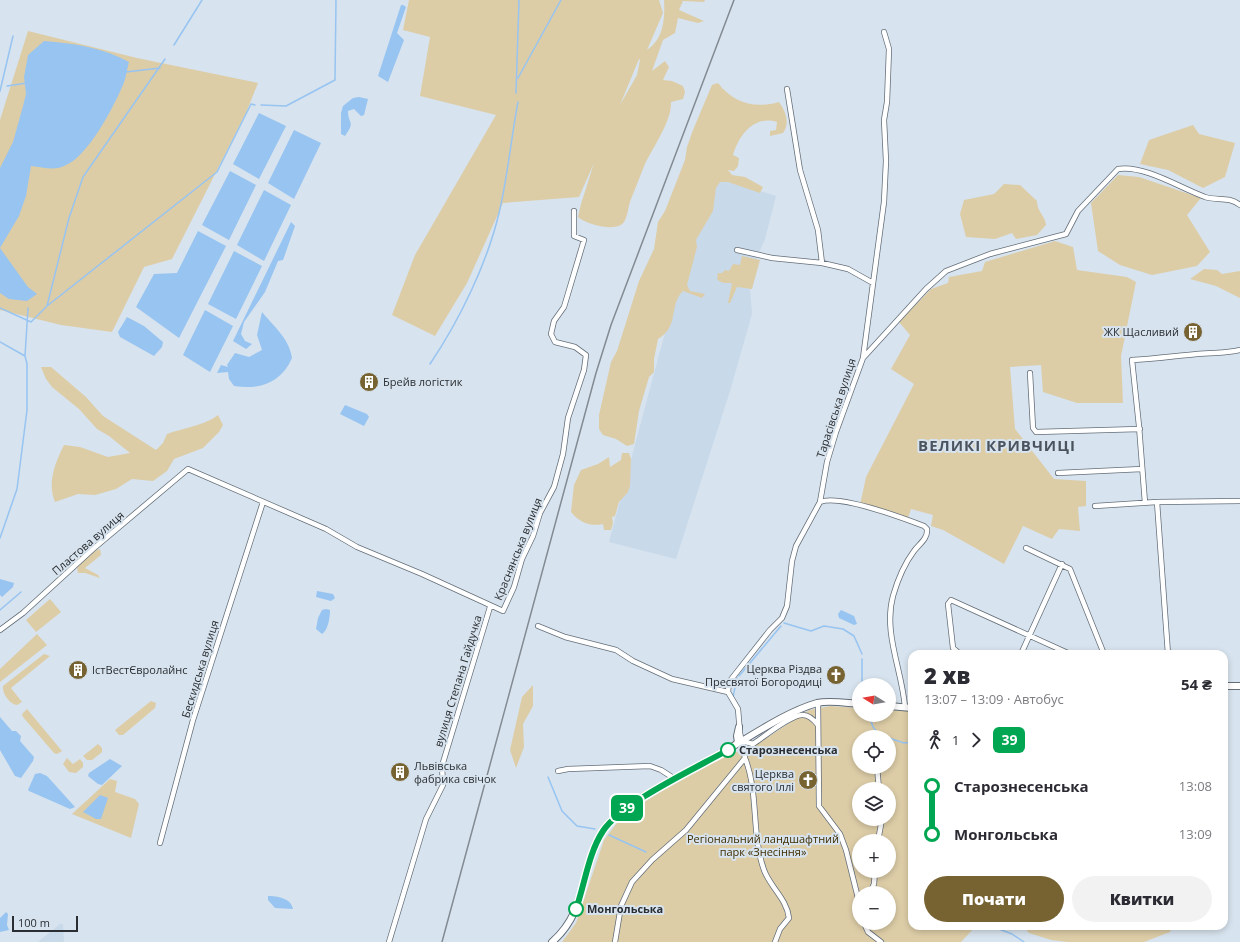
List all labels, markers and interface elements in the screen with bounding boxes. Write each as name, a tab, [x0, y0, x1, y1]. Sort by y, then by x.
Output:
building icon: ЖК Щасливий	[1182, 321, 1204, 343]
place label: ЖК Щасливий	[1104, 324, 1179, 339]
street label: Тарасівська вулиця	[812, 356, 859, 460]
building icon: Брейв логістик	[358, 371, 380, 393]
place label: Брейв логістик	[383, 374, 463, 389]
district label: ВЕЛИКІ КРИВЧИЦІ	[918, 435, 1076, 455]
street label: Краснянська вулиця	[490, 495, 545, 602]
street label: Пластова вулиця	[48, 507, 127, 578]
street label: вулиця Степана Гайдучка	[430, 613, 485, 749]
street label: Бескидська вулиця	[177, 618, 222, 720]
building icon: ІстВестЄвролайнс	[67, 659, 89, 681]
text: 2 хв	[924, 660, 970, 690]
place label: Церква Різдва Пресвятої Богородиці	[705, 661, 822, 689]
place label: ІстВестЄвролайнс	[92, 662, 188, 677]
church icon: Церква Різдва Пресвятої Богородиці	[825, 664, 847, 686]
text: 54 ₴	[1181, 674, 1212, 694]
north arrow	[852, 678, 896, 722]
map controls	[852, 678, 896, 930]
text: 13:07 – 13:09 · Автобус	[924, 690, 1064, 708]
icon: walk	[924, 729, 946, 751]
icon: forward	[965, 729, 987, 751]
button: locate	[852, 730, 896, 774]
text: 39	[1001, 730, 1017, 749]
text: 1	[952, 731, 959, 749]
marker: Старознесенська	[720, 742, 736, 758]
place label: Старознесенська	[739, 742, 838, 757]
place label: Львівська фабрика свічок	[414, 758, 497, 786]
building icon: Львівська фабрика свічок	[389, 761, 411, 783]
place label: Церква святого Іллі	[732, 766, 794, 794]
church icon: Церква святого Іллі	[797, 769, 819, 791]
text: Старознесенська	[954, 776, 1089, 796]
text: 13:08	[1179, 777, 1212, 795]
button: layers	[852, 782, 896, 826]
line badge: 39	[609, 795, 645, 821]
text: 39	[619, 798, 635, 817]
text: Монгольська	[954, 824, 1058, 844]
text: 13:09	[1179, 825, 1212, 843]
park label: Регіональний ландшафтний парк «Знесіння»	[687, 831, 839, 859]
button: +	[852, 834, 896, 878]
button: Почати	[924, 876, 1064, 922]
button: Квитки	[1072, 876, 1212, 922]
button: −	[852, 886, 896, 930]
marker: Монгольська	[568, 901, 584, 917]
place label: Монгольська	[587, 901, 663, 916]
scale bar	[12, 914, 78, 933]
text: 100 m	[18, 915, 50, 930]

